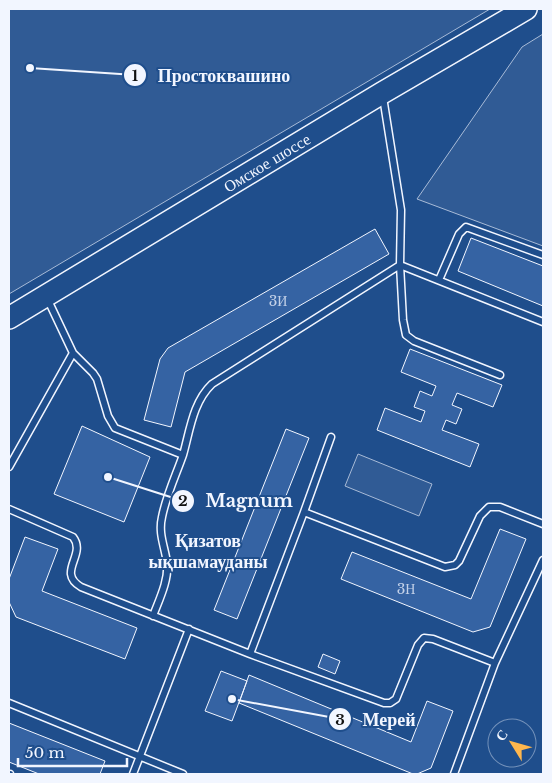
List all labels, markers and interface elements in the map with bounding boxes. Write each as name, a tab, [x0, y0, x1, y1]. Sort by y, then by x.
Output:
callout: Простоквашино	[123, 59, 301, 92]
text: Простоквашино	[158, 65, 290, 87]
text: 1	[132, 66, 139, 85]
street label: Омское шоссе	[220, 129, 314, 196]
house number: 3И	[269, 292, 287, 310]
callout: Magnum	[171, 485, 303, 518]
text: Magnum	[205, 490, 293, 512]
text: 2	[178, 491, 188, 510]
district label: Қизатов ықшамауданы	[148, 530, 268, 573]
house number: 3Н	[397, 580, 415, 598]
callout: Мерей	[328, 703, 426, 736]
text: Мерей	[362, 709, 416, 731]
text: 3	[335, 710, 345, 729]
north arrow	[487, 718, 537, 768]
text: С	[491, 726, 512, 745]
scale bar	[18, 736, 126, 768]
text: 50 m	[25, 743, 65, 762]

